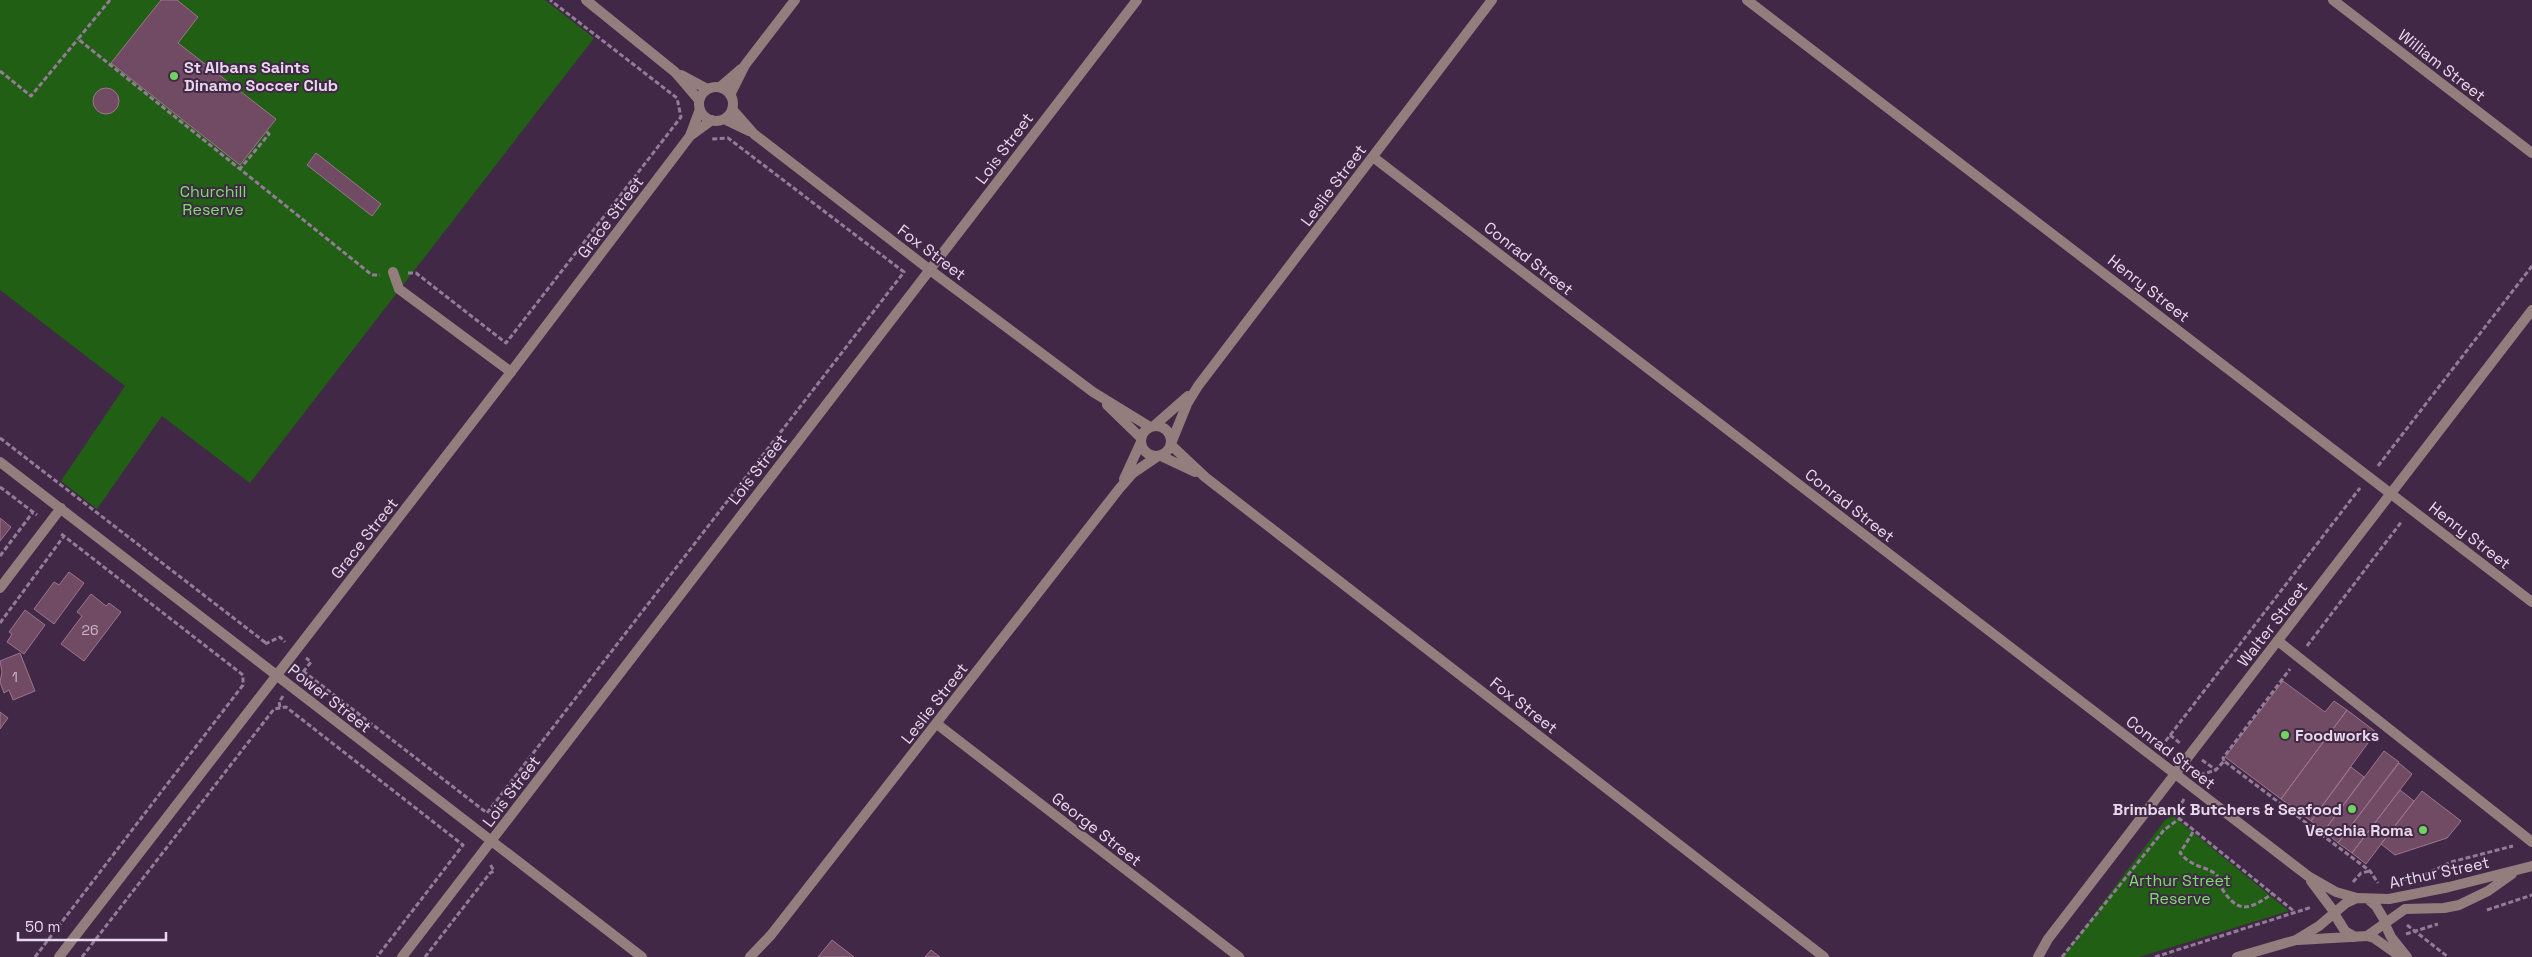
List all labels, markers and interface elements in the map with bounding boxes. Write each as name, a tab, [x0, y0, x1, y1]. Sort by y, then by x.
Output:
street label: William Street	[2394, 25, 2490, 106]
place label: St Albans Saints Dinamo Soccer Club	[184, 57, 338, 96]
marker: St Albans Saints Dinamo Soccer Club	[168, 70, 180, 82]
street label: Lois Street	[971, 108, 1038, 188]
street label: Leslie Street	[1296, 140, 1371, 230]
street label: Grace Street	[573, 172, 648, 262]
park label: Churchill Reserve	[180, 181, 246, 220]
street label: Conrad Street	[1480, 217, 1578, 300]
street label: Fox Street	[893, 220, 970, 285]
street label: Henry Street	[2103, 250, 2194, 327]
street label: Lois Street	[723, 430, 792, 509]
street label: Conrad Street	[1801, 464, 1899, 547]
street label: Grace Street	[326, 493, 403, 583]
street label: Henry Street	[2424, 497, 2515, 574]
street label: Walter Street	[2233, 577, 2312, 671]
house number: 26	[81, 621, 99, 639]
street label: Power Street	[284, 659, 376, 738]
street label: Leslie Street	[896, 659, 972, 748]
house number: 1	[12, 668, 18, 686]
street label: Fox Street	[1486, 672, 1562, 738]
street label: Conrad Street	[2122, 711, 2220, 794]
place label: Foodworks	[2295, 725, 2379, 746]
marker: Foodworks	[2279, 729, 2291, 741]
street label: Lois Street	[478, 751, 545, 831]
street label: George Street	[1048, 788, 1146, 871]
place label: Brimbank Butchers & Seafood	[2113, 799, 2342, 820]
marker: Brimbank Butchers & Seafood	[2346, 803, 2358, 815]
place label: Vecchia Roma	[2305, 820, 2413, 841]
marker: Vecchia Roma	[2417, 824, 2429, 836]
street label: Arthur Street	[2387, 852, 2491, 893]
park label: Arthur Street Reserve	[2129, 870, 2231, 909]
scale bar	[18, 910, 165, 942]
text: 50 m	[25, 917, 60, 936]

